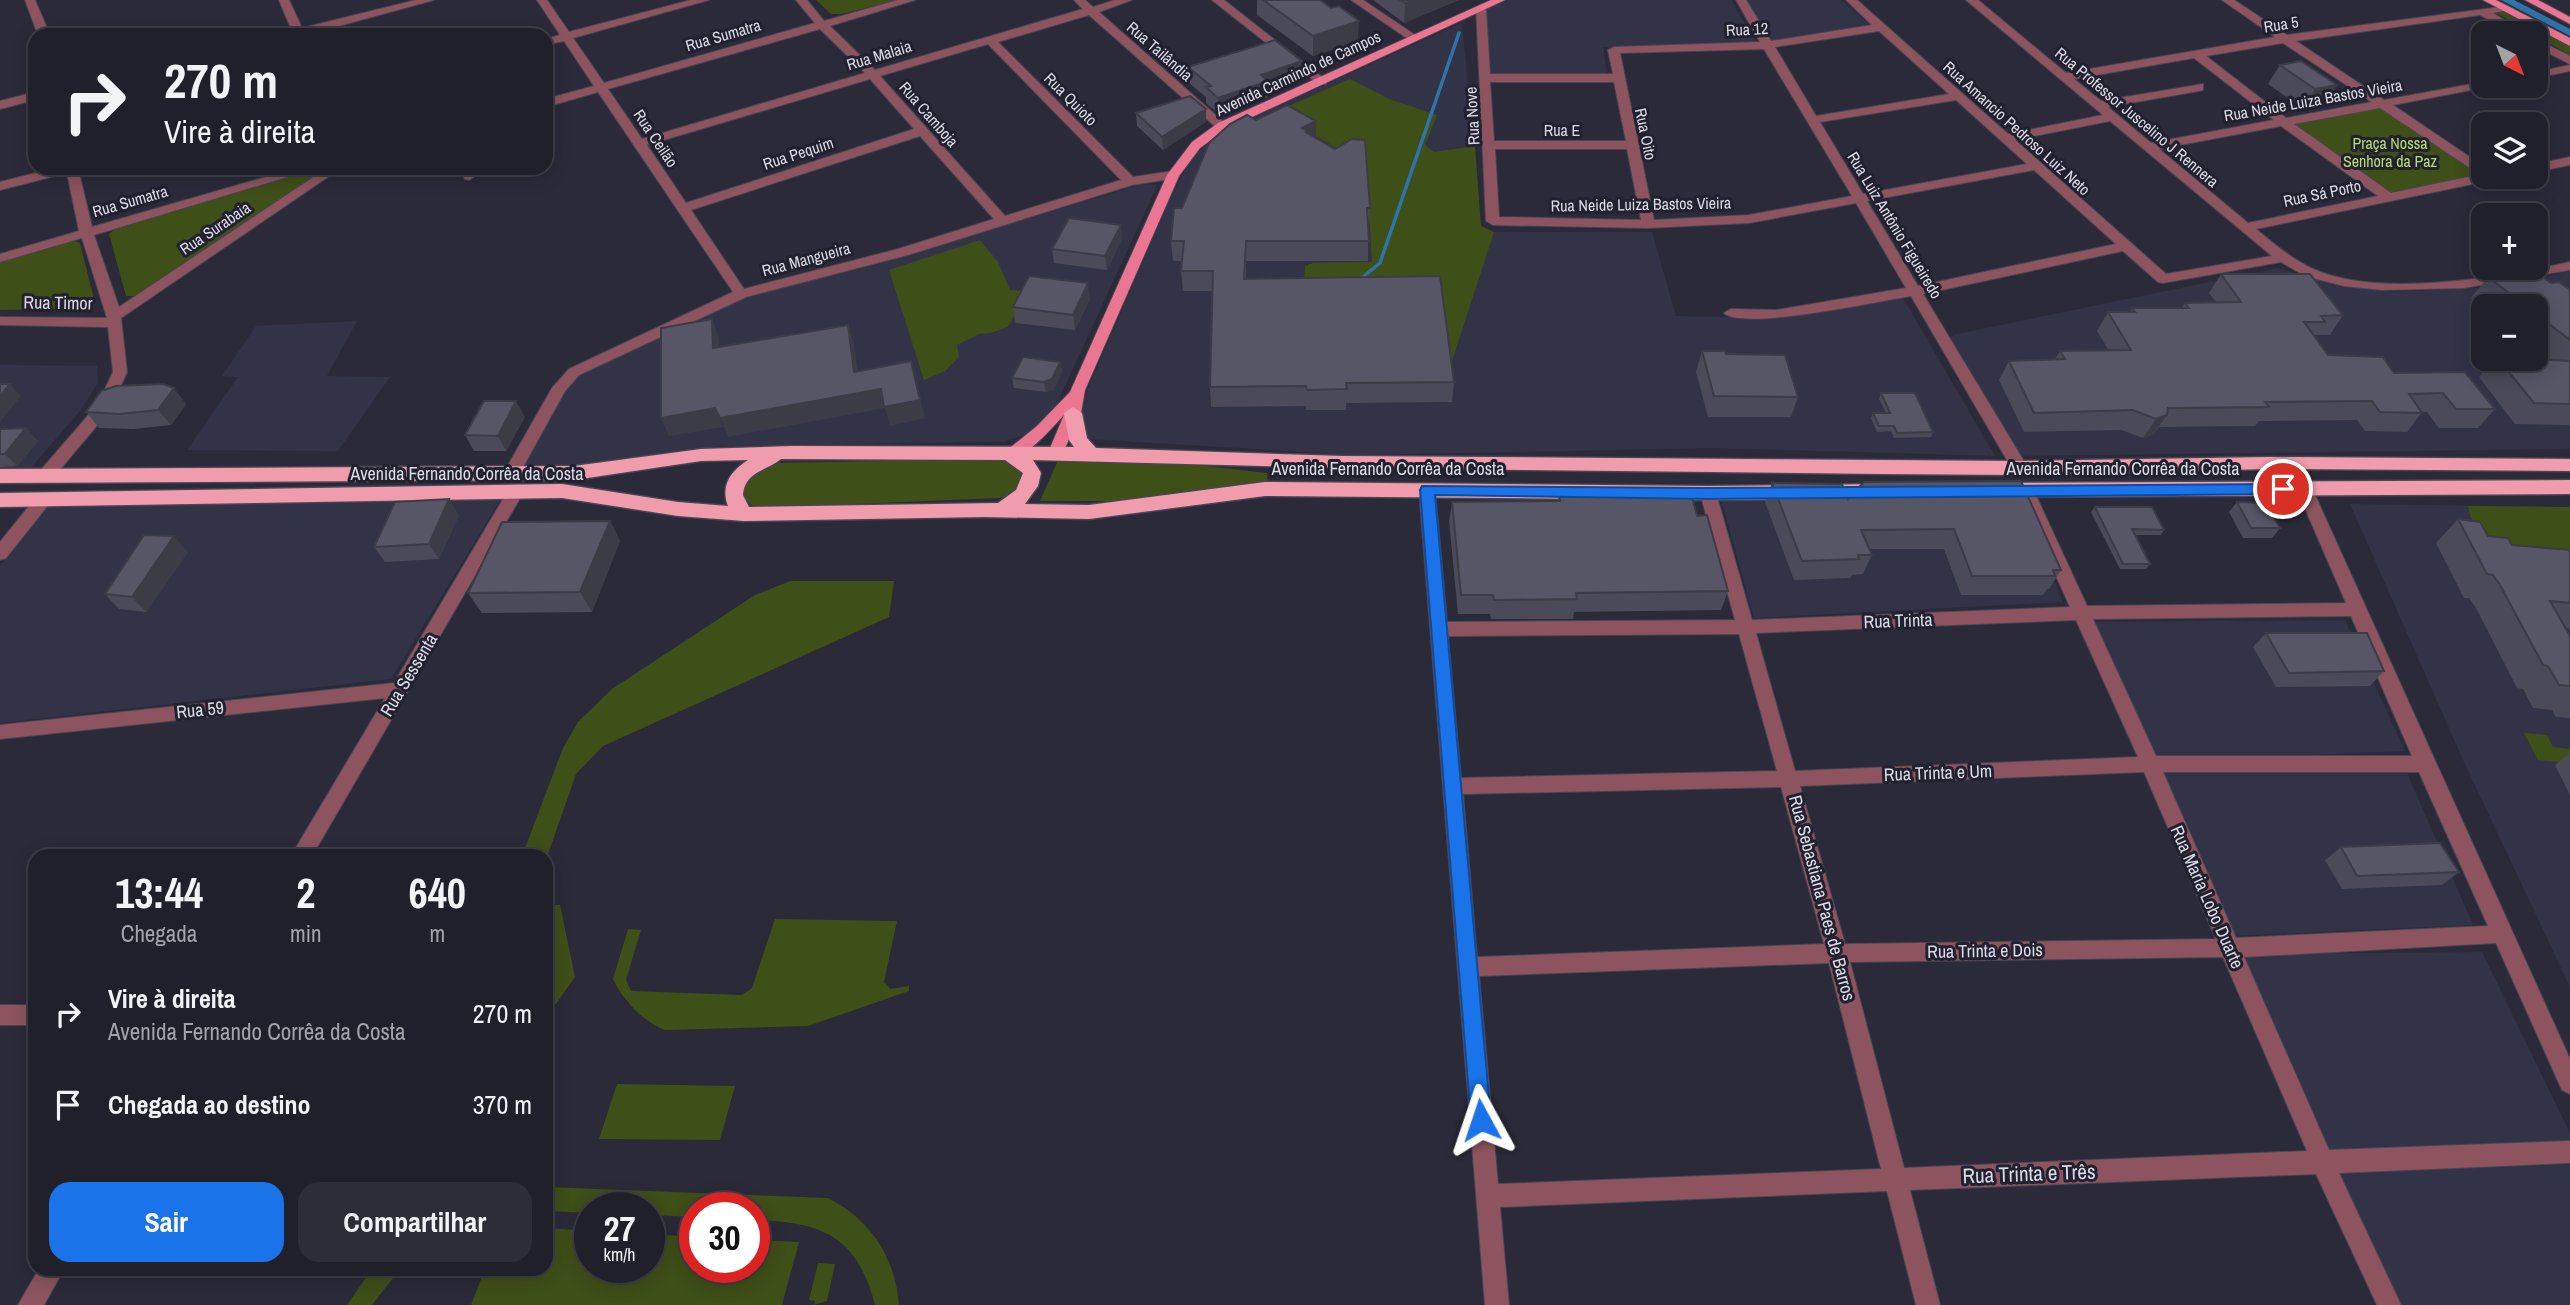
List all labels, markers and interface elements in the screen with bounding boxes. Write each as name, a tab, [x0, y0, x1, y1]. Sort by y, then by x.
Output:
street label: Rua 5	[2262, 10, 2300, 38]
street label: Rua Sumatra	[683, 14, 764, 56]
street label: Rua Tailândia	[1122, 16, 1198, 86]
street label: Rua 12	[1725, 17, 1769, 41]
north arrow	[2471, 21, 2548, 98]
map controls	[2471, 21, 2548, 371]
street label: Avenida Carmindo de Campos	[1211, 25, 1384, 121]
street label: Rua Malaia	[844, 34, 915, 75]
street label: Rua Professor Juscelino J Rennera	[2051, 42, 2224, 192]
text: 270 m	[164, 47, 278, 113]
icon: right	[49, 56, 140, 147]
street label: Rua Amancio Pedroso Luiz Neto	[1939, 56, 2095, 200]
street label: Rua Quioto	[1039, 67, 1103, 131]
street label: Rua Neide Luiza Bastos Vieira	[2222, 73, 2405, 127]
street label: Rua Camboja	[894, 77, 964, 152]
street label: Rua Nove	[1459, 86, 1485, 146]
street label: Rua Ceilão	[629, 105, 683, 171]
street label: Rua Oito	[1630, 106, 1662, 162]
text: Vire à direita	[164, 110, 315, 153]
button: layers	[2471, 112, 2548, 189]
street label: Rua E	[1544, 119, 1580, 141]
street label: Rua Pequim	[760, 131, 836, 175]
park label: Praça Nossa Senhora da Paz	[2343, 132, 2437, 172]
street label: Rua Luiz Antônio Figueiredo	[1842, 147, 1948, 303]
street label: Rua Sá Porto	[2281, 174, 2363, 212]
street label: Rua Sumatra	[90, 180, 171, 222]
street label: Rua Neide Luiza Bastos Vieira	[1550, 191, 1732, 217]
street label: Rua Surabaia	[175, 196, 255, 260]
button: +	[2471, 203, 2548, 280]
street label: Rua Mangueira	[759, 236, 853, 281]
street label: Rua Timor	[23, 289, 93, 316]
button: −	[2471, 294, 2548, 371]
street label: Avenida Fernando Corrêa da Costa	[1271, 456, 1504, 481]
street label: Avenida Fernando Corrêa da Costa	[2006, 456, 2239, 481]
pin	[2253, 459, 2313, 519]
street label: Avenida Fernando Corrêa da Costa	[350, 461, 583, 486]
icon: arrive	[2264, 470, 2302, 508]
street label: Rua Trinta	[1863, 607, 1933, 634]
street label: Rua Sessenta	[374, 629, 443, 721]
street label: Rua 59	[175, 695, 225, 724]
street label: Rua Trinta e Um	[1883, 758, 1993, 787]
street label: Rua Sebastiana Paes de Barros	[1783, 792, 1862, 1003]
street label: Rua Maria Lobo Duarte	[2165, 821, 2250, 972]
text: 13:44	[115, 865, 203, 921]
text: 2	[296, 865, 315, 921]
text: 640	[409, 865, 466, 921]
text: Chegada	[121, 918, 197, 949]
text: min	[290, 918, 322, 949]
text: m	[429, 918, 445, 949]
street label: Rua Trinta e Dois	[1927, 937, 2043, 964]
text: Vire à direita	[108, 981, 236, 1016]
icon: right	[49, 995, 87, 1033]
text: 270 m	[473, 996, 532, 1031]
text: Avenida Fernando Corrêa da Costa	[108, 1016, 406, 1047]
position arrow	[1444, 1083, 1518, 1157]
icon: arrive	[49, 1086, 87, 1124]
text: Chegada ao destino	[108, 1087, 311, 1122]
text: 370 m	[473, 1087, 532, 1122]
street label: Rua Trinta e Três	[1962, 1157, 2096, 1190]
button: Sair	[49, 1182, 284, 1262]
button: Compartilhar	[298, 1182, 532, 1262]
speed limit sign: 30	[679, 1192, 770, 1283]
text: 27	[604, 1205, 635, 1252]
text: km/h	[604, 1242, 636, 1267]

